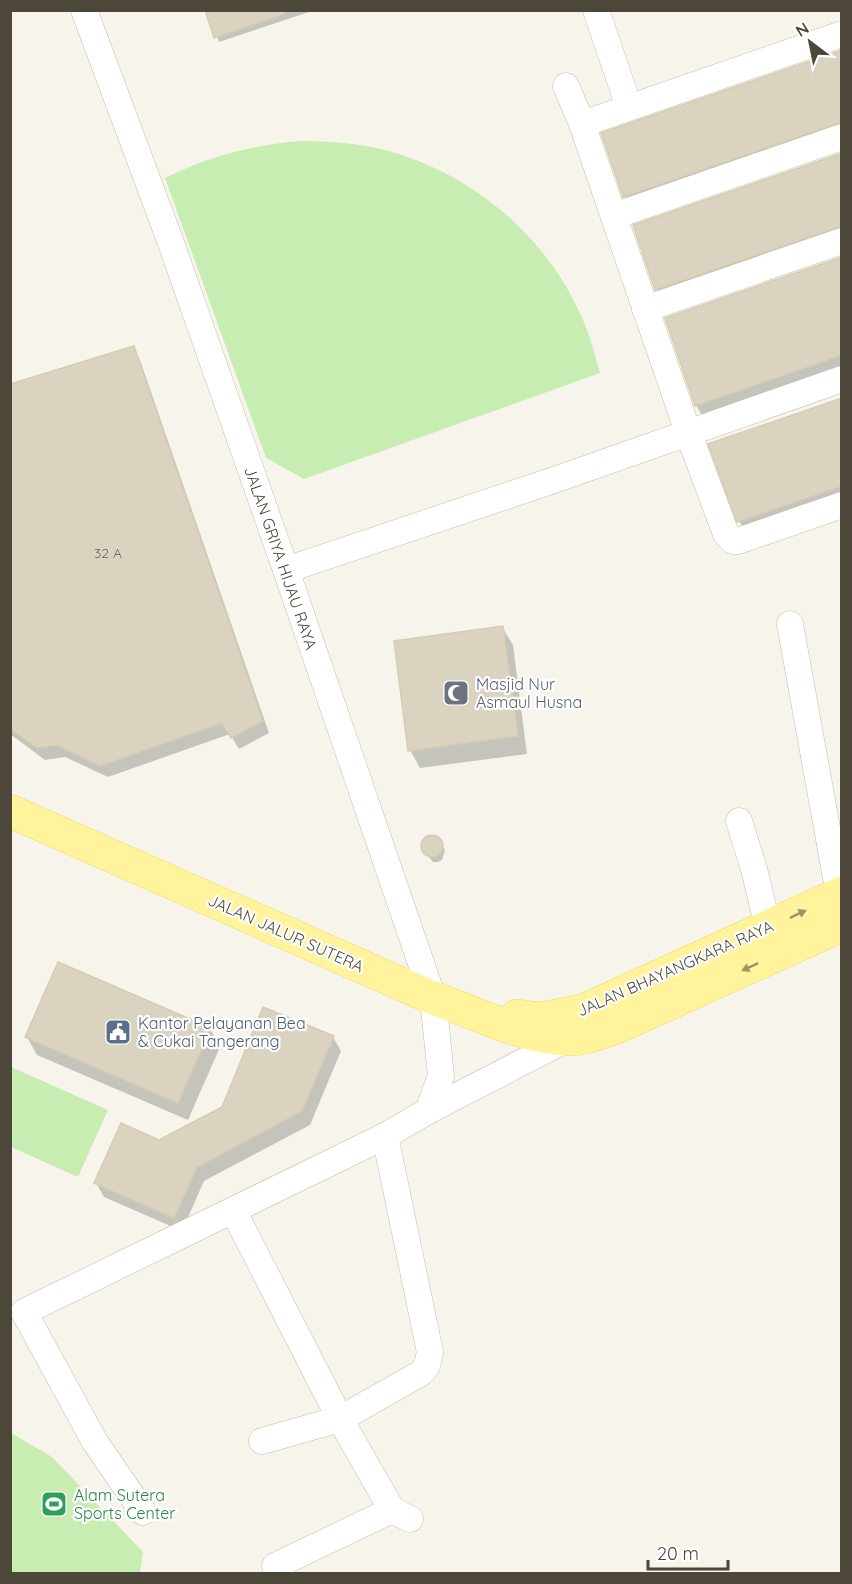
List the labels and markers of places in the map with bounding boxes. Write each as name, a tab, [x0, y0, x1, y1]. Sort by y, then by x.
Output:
place label: Masjid Nur Asmaul Husna	[476, 674, 582, 712]
mosque icon: Masjid Nur Asmaul Husna	[441, 678, 471, 708]
place label: Kantor Pelayanan Bea & Cukai Tangerang	[138, 1013, 306, 1051]
public building icon: Kantor Pelayanan Bea & Cukai Tangerang	[103, 1017, 133, 1047]
place label: Alam Sutera Sports Center	[74, 1485, 175, 1523]
sports icon: Alam Sutera Sports Center	[39, 1489, 69, 1519]

